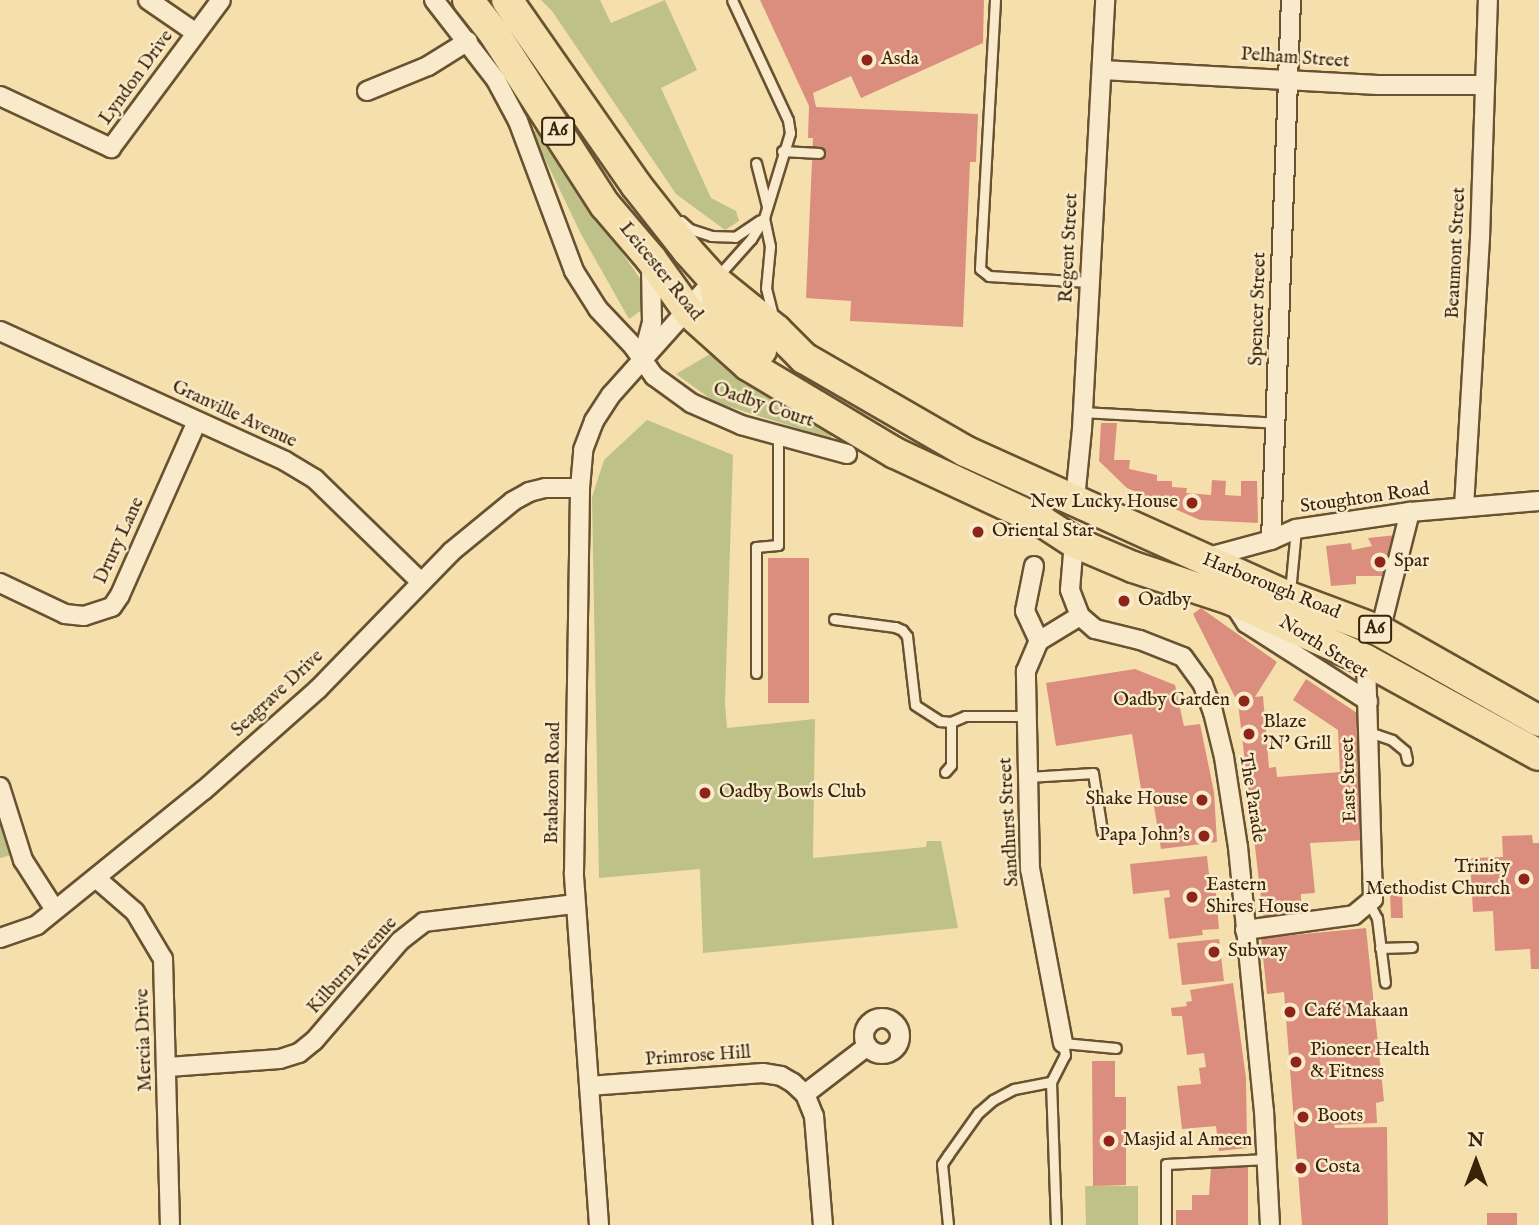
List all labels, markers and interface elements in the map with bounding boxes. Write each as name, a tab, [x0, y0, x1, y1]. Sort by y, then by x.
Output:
street label: Lyndon Drive	[95, 26, 179, 130]
street label: Pelham Street	[1240, 44, 1350, 74]
place label: Asda	[881, 49, 919, 71]
marker: Asda	[859, 52, 875, 68]
road number: A6	[540, 116, 576, 146]
street label: Beaumont Street	[1442, 186, 1472, 320]
street label: Regent Street	[1056, 192, 1084, 304]
street label: Leicester Road	[613, 218, 707, 326]
street label: Spencer Street	[1246, 252, 1272, 366]
street label: Granville Avenue	[168, 376, 300, 454]
street label: Oadby Court	[710, 378, 816, 434]
street label: Stoughton Road	[1299, 479, 1431, 519]
place label: New Lucky House	[1030, 492, 1178, 514]
street label: Drury Lane	[90, 494, 150, 588]
marker: New Lucky House	[1184, 495, 1200, 511]
place label: Oriental Star	[992, 521, 1094, 543]
marker: Oriental Star	[970, 524, 986, 540]
street label: Harborough Road	[1199, 549, 1343, 625]
place label: Spar	[1394, 551, 1429, 573]
marker: Spar	[1372, 554, 1388, 570]
place label: Oadby	[1138, 590, 1191, 612]
marker: Oadby	[1116, 593, 1132, 609]
street label: North Street	[1274, 612, 1372, 684]
road number: A6	[1358, 614, 1392, 644]
street label: Seagrave Drive	[227, 646, 329, 742]
place label: Oadby Garden	[1113, 690, 1230, 712]
marker: Oadby Garden	[1236, 693, 1252, 709]
place label: Blaze 'N' Grill	[1263, 712, 1332, 756]
street label: Brabazon Road	[542, 722, 566, 844]
marker: Blaze 'N' Grill	[1241, 726, 1257, 742]
street label: East Street	[1337, 737, 1363, 823]
street label: The Parade	[1233, 752, 1269, 844]
street label: Sandhurst Street	[995, 757, 1025, 887]
place label: Oadby Bowls Club	[719, 782, 866, 804]
marker: Oadby Bowls Club	[697, 785, 713, 801]
place label: Shake House	[1086, 789, 1188, 811]
marker: Shake House	[1194, 792, 1210, 808]
place label: Papa John's	[1099, 825, 1190, 847]
marker: Papa John's	[1196, 828, 1212, 844]
place label: Trinity Methodist Church	[1366, 857, 1510, 901]
marker: Trinity Methodist Church	[1516, 871, 1532, 887]
place label: Eastern Shires House	[1206, 875, 1309, 919]
marker: Eastern Shires House	[1184, 889, 1200, 905]
street label: Kilburn Avenue	[303, 913, 403, 1019]
place label: Subway	[1228, 941, 1287, 963]
marker: Subway	[1206, 944, 1222, 960]
street label: Mercia Drive	[132, 988, 158, 1092]
place label: Café Makaan	[1304, 1001, 1408, 1023]
marker: Café Makaan	[1282, 1004, 1298, 1020]
place label: Pioneer Health & Fitness	[1310, 1040, 1430, 1084]
street label: Primrose Hill	[644, 1042, 752, 1072]
marker: Pioneer Health & Fitness	[1288, 1054, 1304, 1070]
place label: Boots	[1317, 1106, 1363, 1128]
marker: Boots	[1295, 1109, 1311, 1125]
north arrow	[1441, 1127, 1511, 1197]
text: N	[1468, 1129, 1484, 1153]
place label: Masjid al Ameen	[1123, 1130, 1252, 1152]
marker: Masjid al Ameen	[1101, 1133, 1117, 1149]
place label: Costa	[1315, 1157, 1360, 1179]
marker: Costa	[1293, 1160, 1309, 1176]

